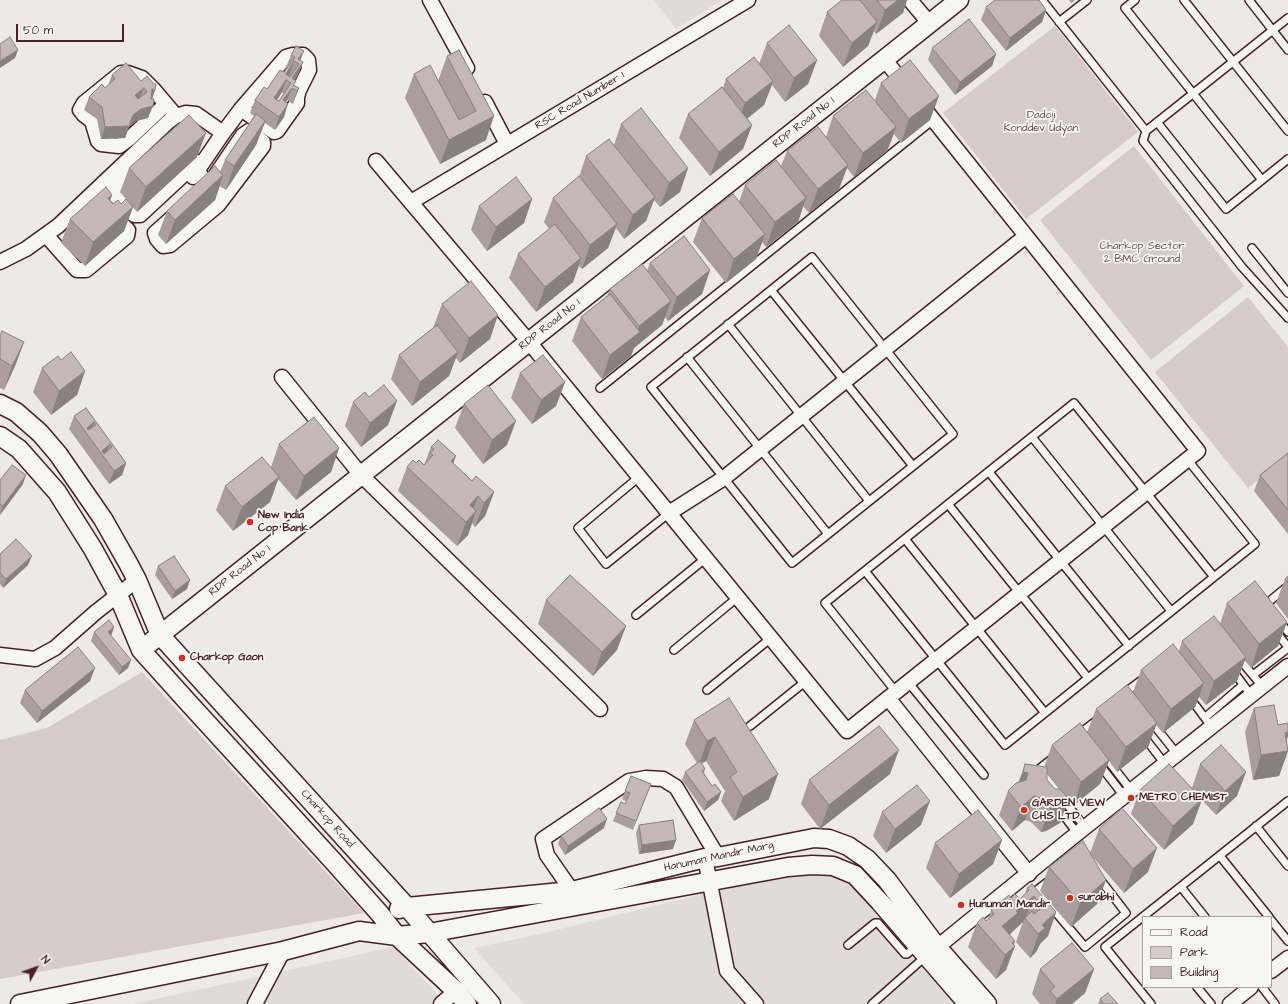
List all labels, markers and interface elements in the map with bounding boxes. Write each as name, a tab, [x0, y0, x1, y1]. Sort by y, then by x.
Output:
scale bar	[18, 16, 126, 42]
text: 50 m	[23, 22, 53, 39]
street label: RSC Road Number 1	[533, 69, 627, 133]
street label: RDP Road No 1	[770, 95, 838, 151]
park label: Dadoji Konddev Udyan	[1004, 109, 1078, 135]
park label: Charkop Sector 2 BMC Ground	[1099, 240, 1185, 266]
street label: RDP Road No 1	[516, 297, 584, 353]
place label: New India Cop Bank	[258, 509, 308, 535]
marker: New India Cop Bank	[245, 517, 255, 527]
street label: RDP Road No 1	[206, 543, 274, 599]
place label: Charkop Gaon	[190, 651, 263, 665]
marker: Charkop Gaon	[177, 653, 187, 663]
street label: Charkop Road	[297, 787, 357, 851]
place label: METRO CHEMIST	[1139, 791, 1227, 805]
marker: METRO CHEMIST	[1126, 793, 1136, 803]
place label: GARDEN VIEW CHS LTD.	[1032, 797, 1105, 823]
marker: GARDEN VIEW CHS LTD.	[1019, 805, 1029, 815]
street label: Hanuman Mandir Marg	[663, 839, 775, 875]
place label: surabhi	[1078, 891, 1114, 905]
marker: surabhi	[1065, 893, 1075, 903]
place label: Hunuman Mandir	[969, 898, 1050, 912]
marker: Hunuman Mandir	[956, 900, 966, 910]
legend	[1142, 916, 1272, 988]
text: Road	[1180, 924, 1208, 941]
text: Park	[1180, 944, 1208, 961]
north arrow	[16, 948, 56, 988]
text: N	[38, 952, 53, 967]
text: Building	[1180, 964, 1218, 981]

